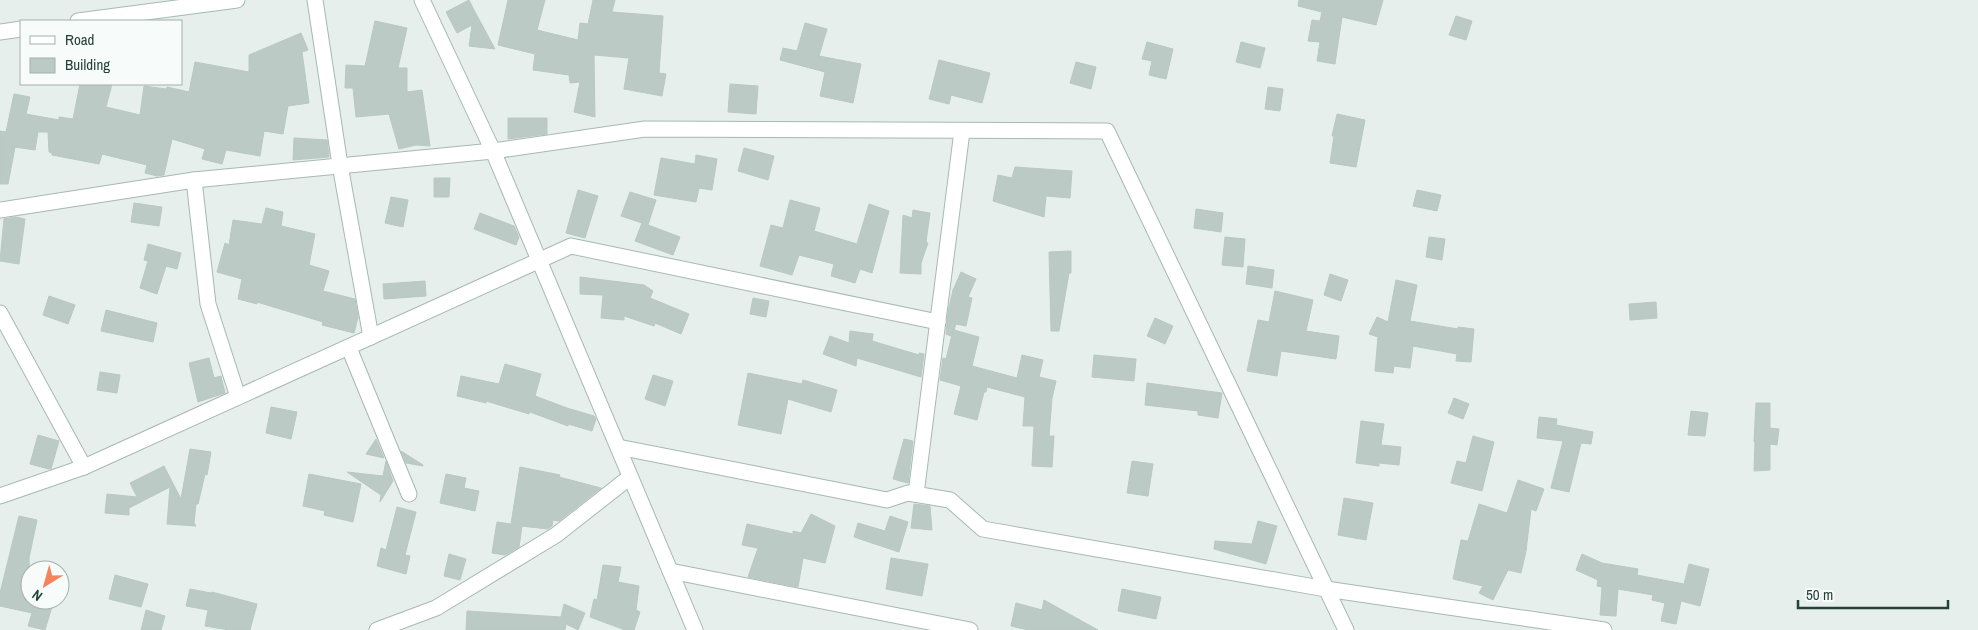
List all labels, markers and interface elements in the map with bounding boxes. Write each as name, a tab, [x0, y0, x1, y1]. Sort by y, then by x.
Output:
legend	[20, 20, 182, 85]
text: Road	[65, 29, 94, 50]
text: Building	[65, 54, 110, 75]
north arrow	[20, 560, 70, 610]
scale bar	[1798, 578, 1948, 610]
text: 50 m	[1806, 584, 1833, 605]
text: N	[28, 586, 46, 605]

